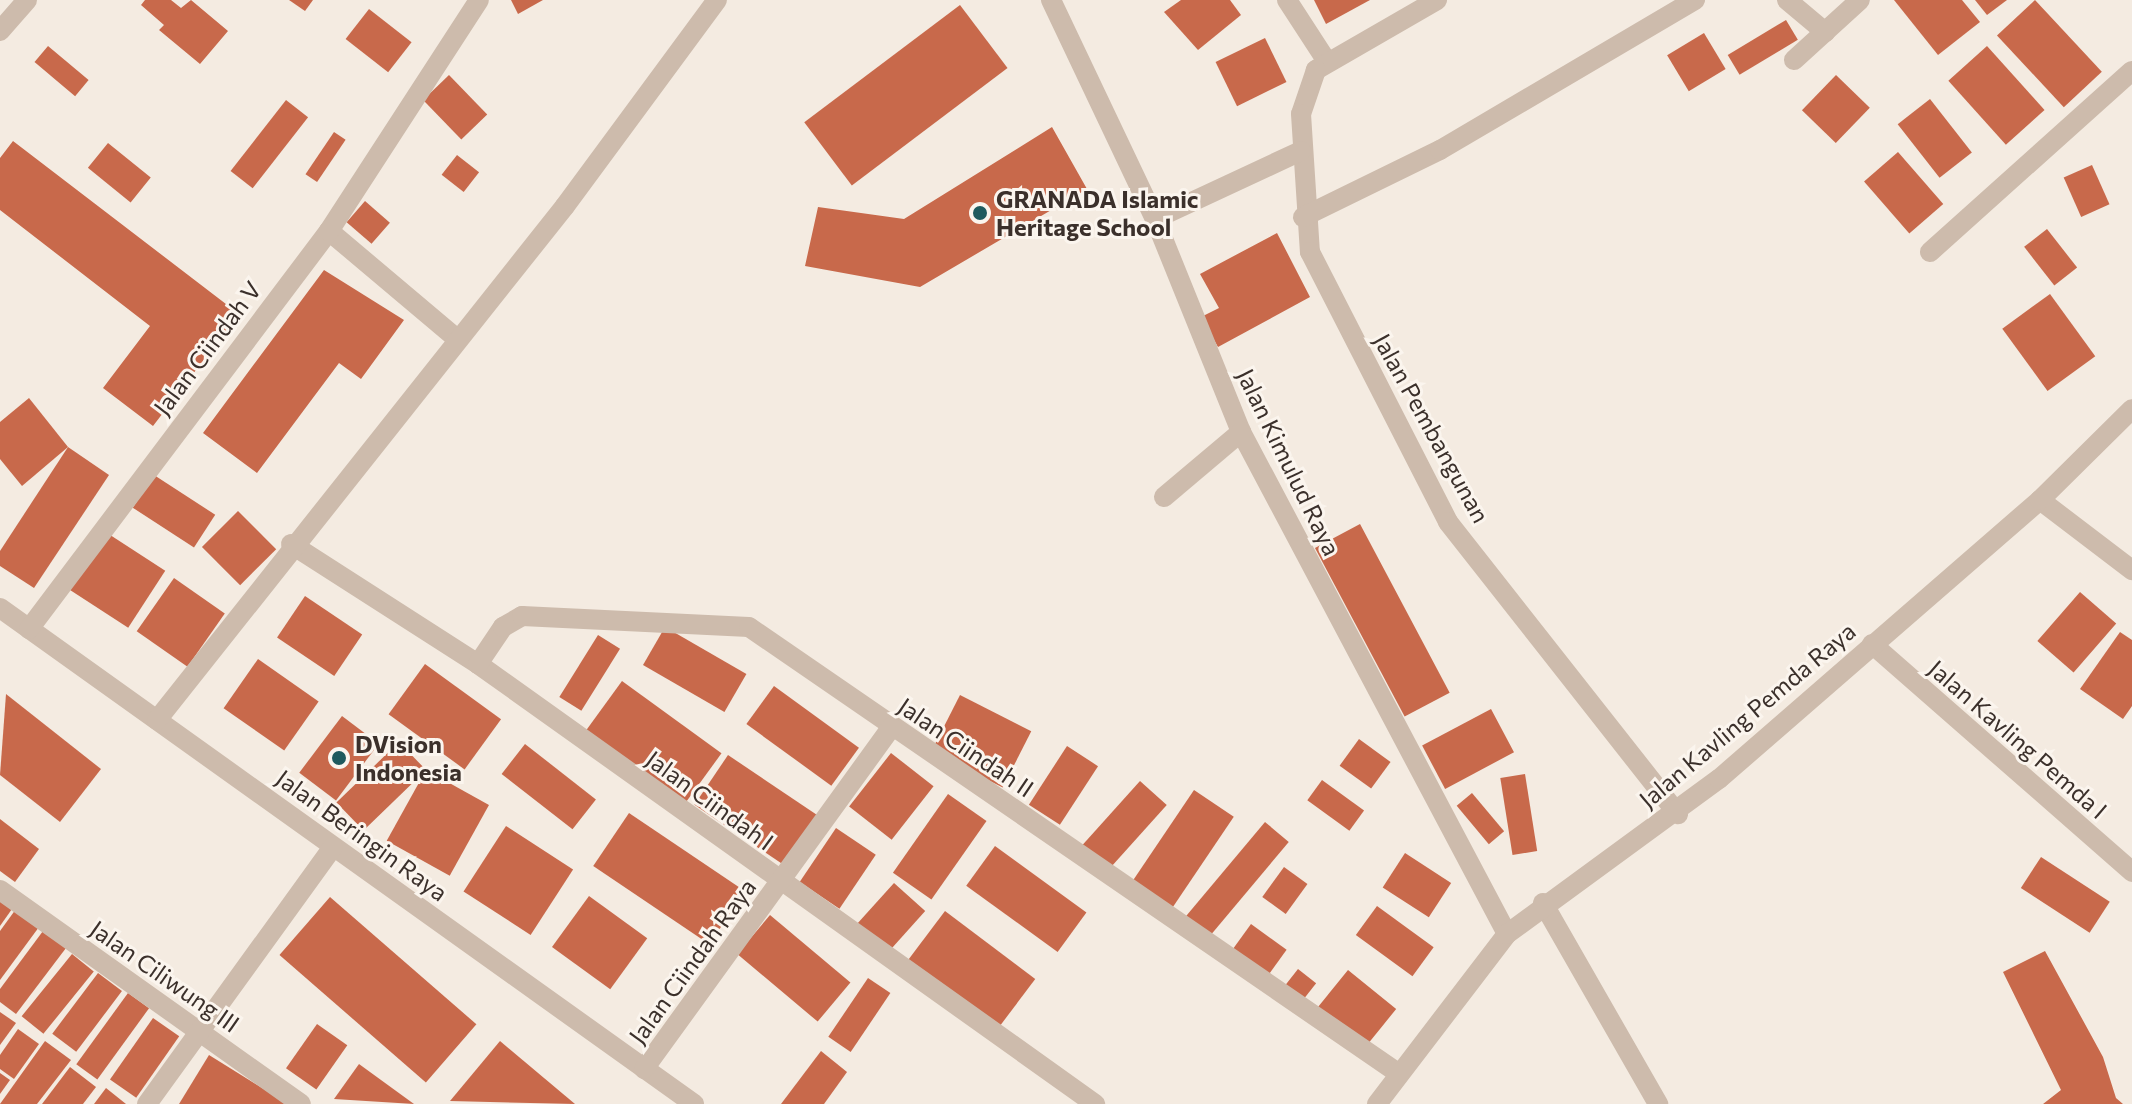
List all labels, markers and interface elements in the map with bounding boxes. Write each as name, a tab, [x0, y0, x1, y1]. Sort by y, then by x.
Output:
place label: GRANADA Islamic Heritage School	[996, 185, 1198, 241]
marker: GRANADA Islamic Heritage School	[971, 204, 989, 222]
street label: Jalan Ciindah V	[147, 275, 267, 421]
street label: Jalan Pembangunan	[1368, 328, 1496, 528]
street label: Jalan Kimulud Raya	[1231, 364, 1347, 560]
street label: Jalan Kavling Pemda Raya	[1633, 616, 1861, 814]
street label: Jalan Kavling Pemda I	[1923, 654, 2113, 824]
street label: Jalan Ciindah II	[893, 691, 1039, 803]
place label: DVision Indonesia	[355, 730, 462, 786]
street label: Jalan Ciindah I	[641, 744, 779, 856]
marker: DVision Indonesia	[330, 749, 348, 767]
street label: Jalan Beringin Raya	[271, 763, 453, 907]
street label: Jalan Ciindah Raya	[622, 873, 762, 1049]
street label: Jalan Ciliwung III	[85, 914, 245, 1038]

